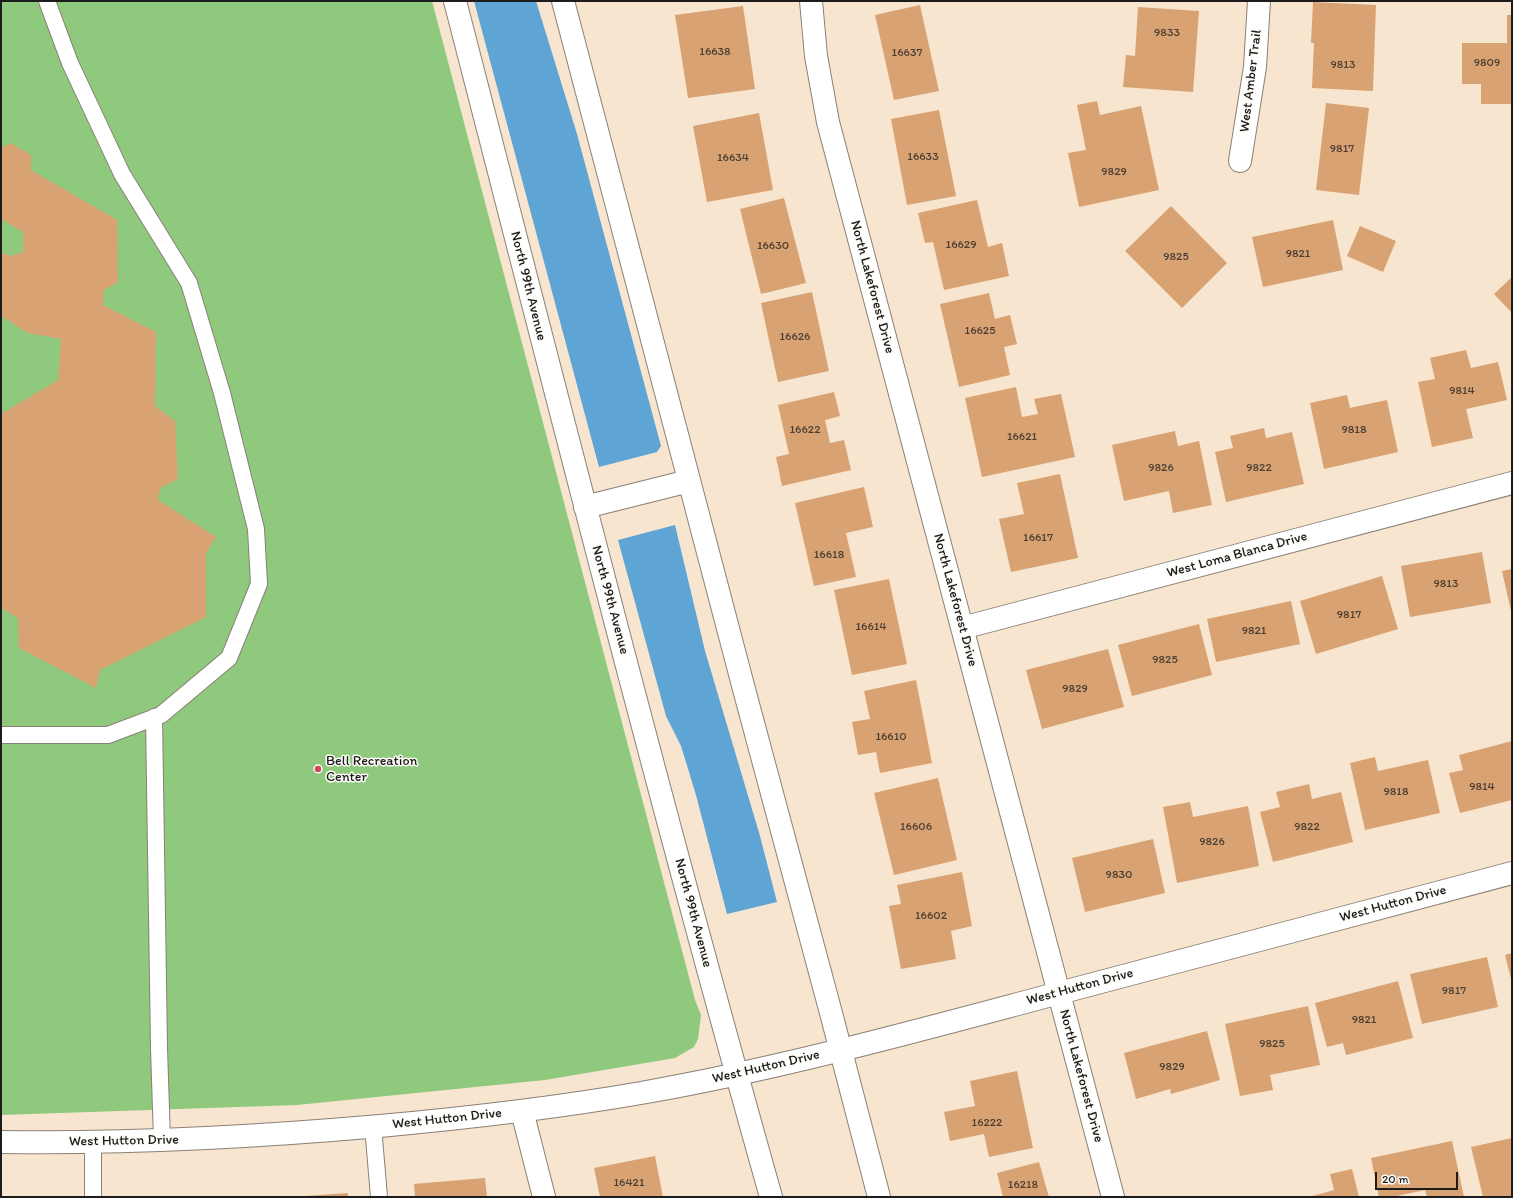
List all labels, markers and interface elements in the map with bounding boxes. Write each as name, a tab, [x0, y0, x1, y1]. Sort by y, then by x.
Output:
house number: 9833	[1154, 26, 1180, 40]
street label: West Amber Trail	[1236, 29, 1266, 133]
house number: 16638	[699, 45, 731, 59]
house number: 16637	[892, 46, 922, 60]
house number: 9809	[1474, 56, 1500, 70]
house number: 9813	[1331, 58, 1355, 72]
house number: 9817	[1330, 142, 1354, 156]
house number: 16633	[907, 150, 939, 164]
house number: 16634	[717, 151, 749, 165]
house number: 9829	[1101, 165, 1127, 179]
street label: North Lakeforest Drive	[846, 219, 898, 355]
street label: North 99th Avenue	[506, 230, 550, 342]
house number: 16629	[946, 238, 976, 252]
house number: 16630	[757, 239, 789, 253]
house number: 9821	[1286, 247, 1310, 261]
house number: 9825	[1163, 250, 1189, 264]
house number: 16625	[965, 324, 995, 338]
house number: 16626	[780, 330, 810, 344]
house number: 9814	[1449, 384, 1475, 398]
house number: 16622	[790, 423, 820, 437]
house number: 9818	[1342, 423, 1366, 437]
house number: 16621	[1007, 430, 1037, 444]
house number: 9826	[1148, 461, 1174, 475]
house number: 9822	[1246, 461, 1272, 475]
street label: West Loma Blanca Drive	[1165, 528, 1309, 582]
house number: 16617	[1023, 531, 1053, 545]
street label: North Lakeforest Drive	[929, 532, 981, 668]
street label: North 99th Avenue	[587, 544, 633, 656]
house number: 16618	[814, 548, 844, 562]
house number: 9813	[1434, 577, 1458, 591]
house number: 9817	[1337, 608, 1361, 622]
house number: 16614	[855, 620, 887, 634]
house number: 9821	[1242, 624, 1266, 638]
house number: 9825	[1152, 653, 1178, 667]
house number: 9829	[1062, 682, 1088, 696]
house number: 16610	[875, 730, 907, 744]
place label: Bell Recreation Center	[326, 753, 417, 786]
marker: Bell Recreation Center	[313, 764, 323, 774]
house number: 9814	[1469, 780, 1495, 794]
house number: 9818	[1384, 785, 1408, 799]
house number: 16606	[900, 820, 932, 834]
house number: 9822	[1294, 820, 1320, 834]
house number: 9826	[1199, 835, 1225, 849]
street label: North 99th Avenue	[670, 857, 716, 969]
house number: 9830	[1106, 868, 1132, 882]
street label: West Hutton Drive	[1338, 882, 1448, 926]
house number: 16602	[915, 909, 947, 923]
street label: West Hutton Drive	[1025, 965, 1135, 1009]
house number: 9817	[1442, 984, 1466, 998]
street label: North Lakeforest Drive	[1055, 1008, 1107, 1144]
house number: 9821	[1352, 1013, 1376, 1027]
house number: 9825	[1259, 1037, 1285, 1051]
street label: West Hutton Drive	[711, 1046, 821, 1088]
house number: 9829	[1159, 1060, 1185, 1074]
street label: West Hutton Drive	[391, 1105, 503, 1133]
house number: 16222	[972, 1116, 1002, 1130]
street label: West Hutton Drive	[69, 1132, 179, 1150]
scale bar	[1377, 1164, 1460, 1190]
text: 20 m	[1382, 1172, 1409, 1186]
house number: 16421	[613, 1176, 645, 1190]
house number: 16218	[1008, 1178, 1038, 1192]

